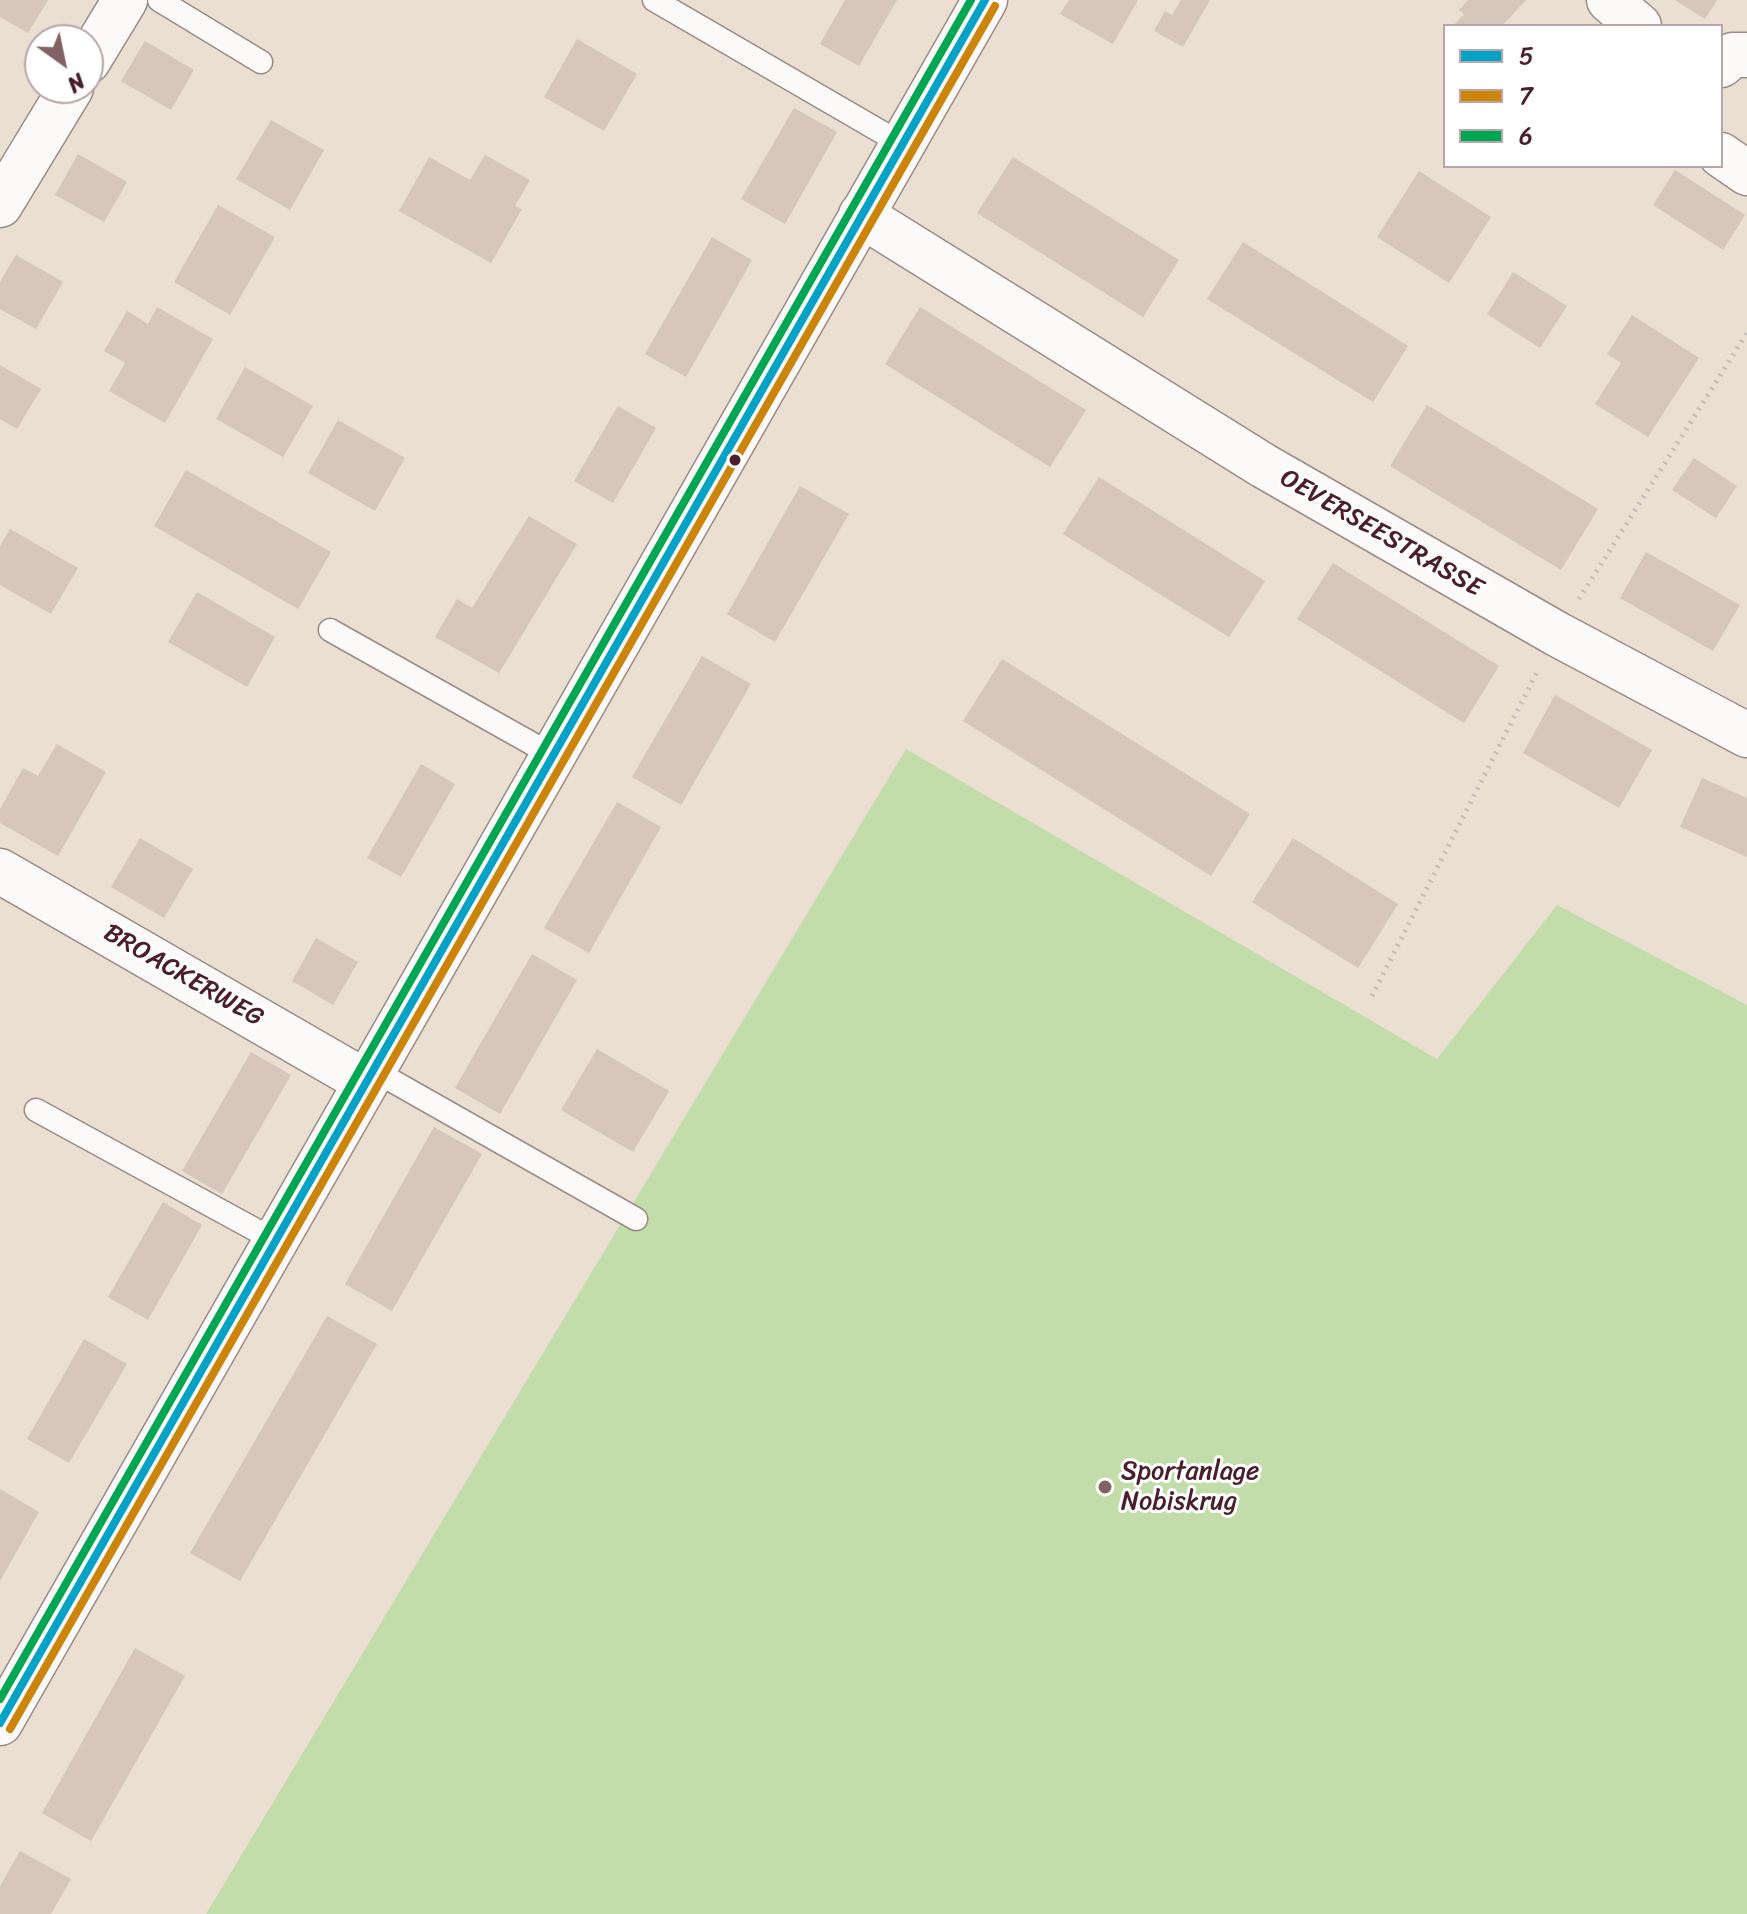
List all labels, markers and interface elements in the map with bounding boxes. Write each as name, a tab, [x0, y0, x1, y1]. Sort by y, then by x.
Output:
north arrow	[24, 24, 104, 104]
legend	[1443, 24, 1723, 168]
text: 5	[1519, 35, 1534, 77]
text: N	[59, 62, 93, 103]
text: 7	[1519, 75, 1533, 117]
text: 6	[1519, 115, 1533, 157]
unlabelled marker	[727, 452, 743, 468]
street label: OEVERSEESTRASSE	[1274, 463, 1488, 605]
street label: BROACKERWEG	[98, 918, 268, 1034]
place label: Sportanlage Nobiskrug	[1121, 1456, 1259, 1518]
marker: Sportanlage Nobiskrug	[1096, 1478, 1114, 1496]

